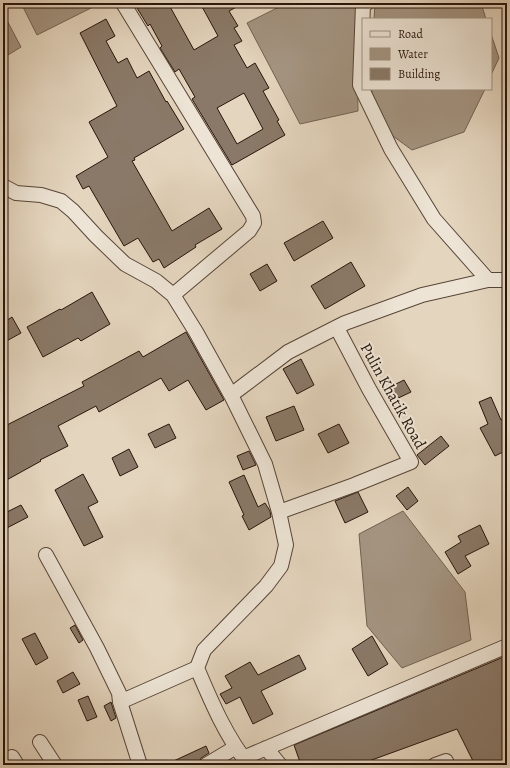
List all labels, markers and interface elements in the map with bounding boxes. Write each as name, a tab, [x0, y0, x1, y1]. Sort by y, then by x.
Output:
legend	[362, 18, 492, 90]
text: Road	[398, 26, 424, 42]
text: Water	[397, 46, 428, 62]
text: Building	[398, 66, 440, 82]
street label: Pulin Khatik Road	[355, 339, 431, 453]

